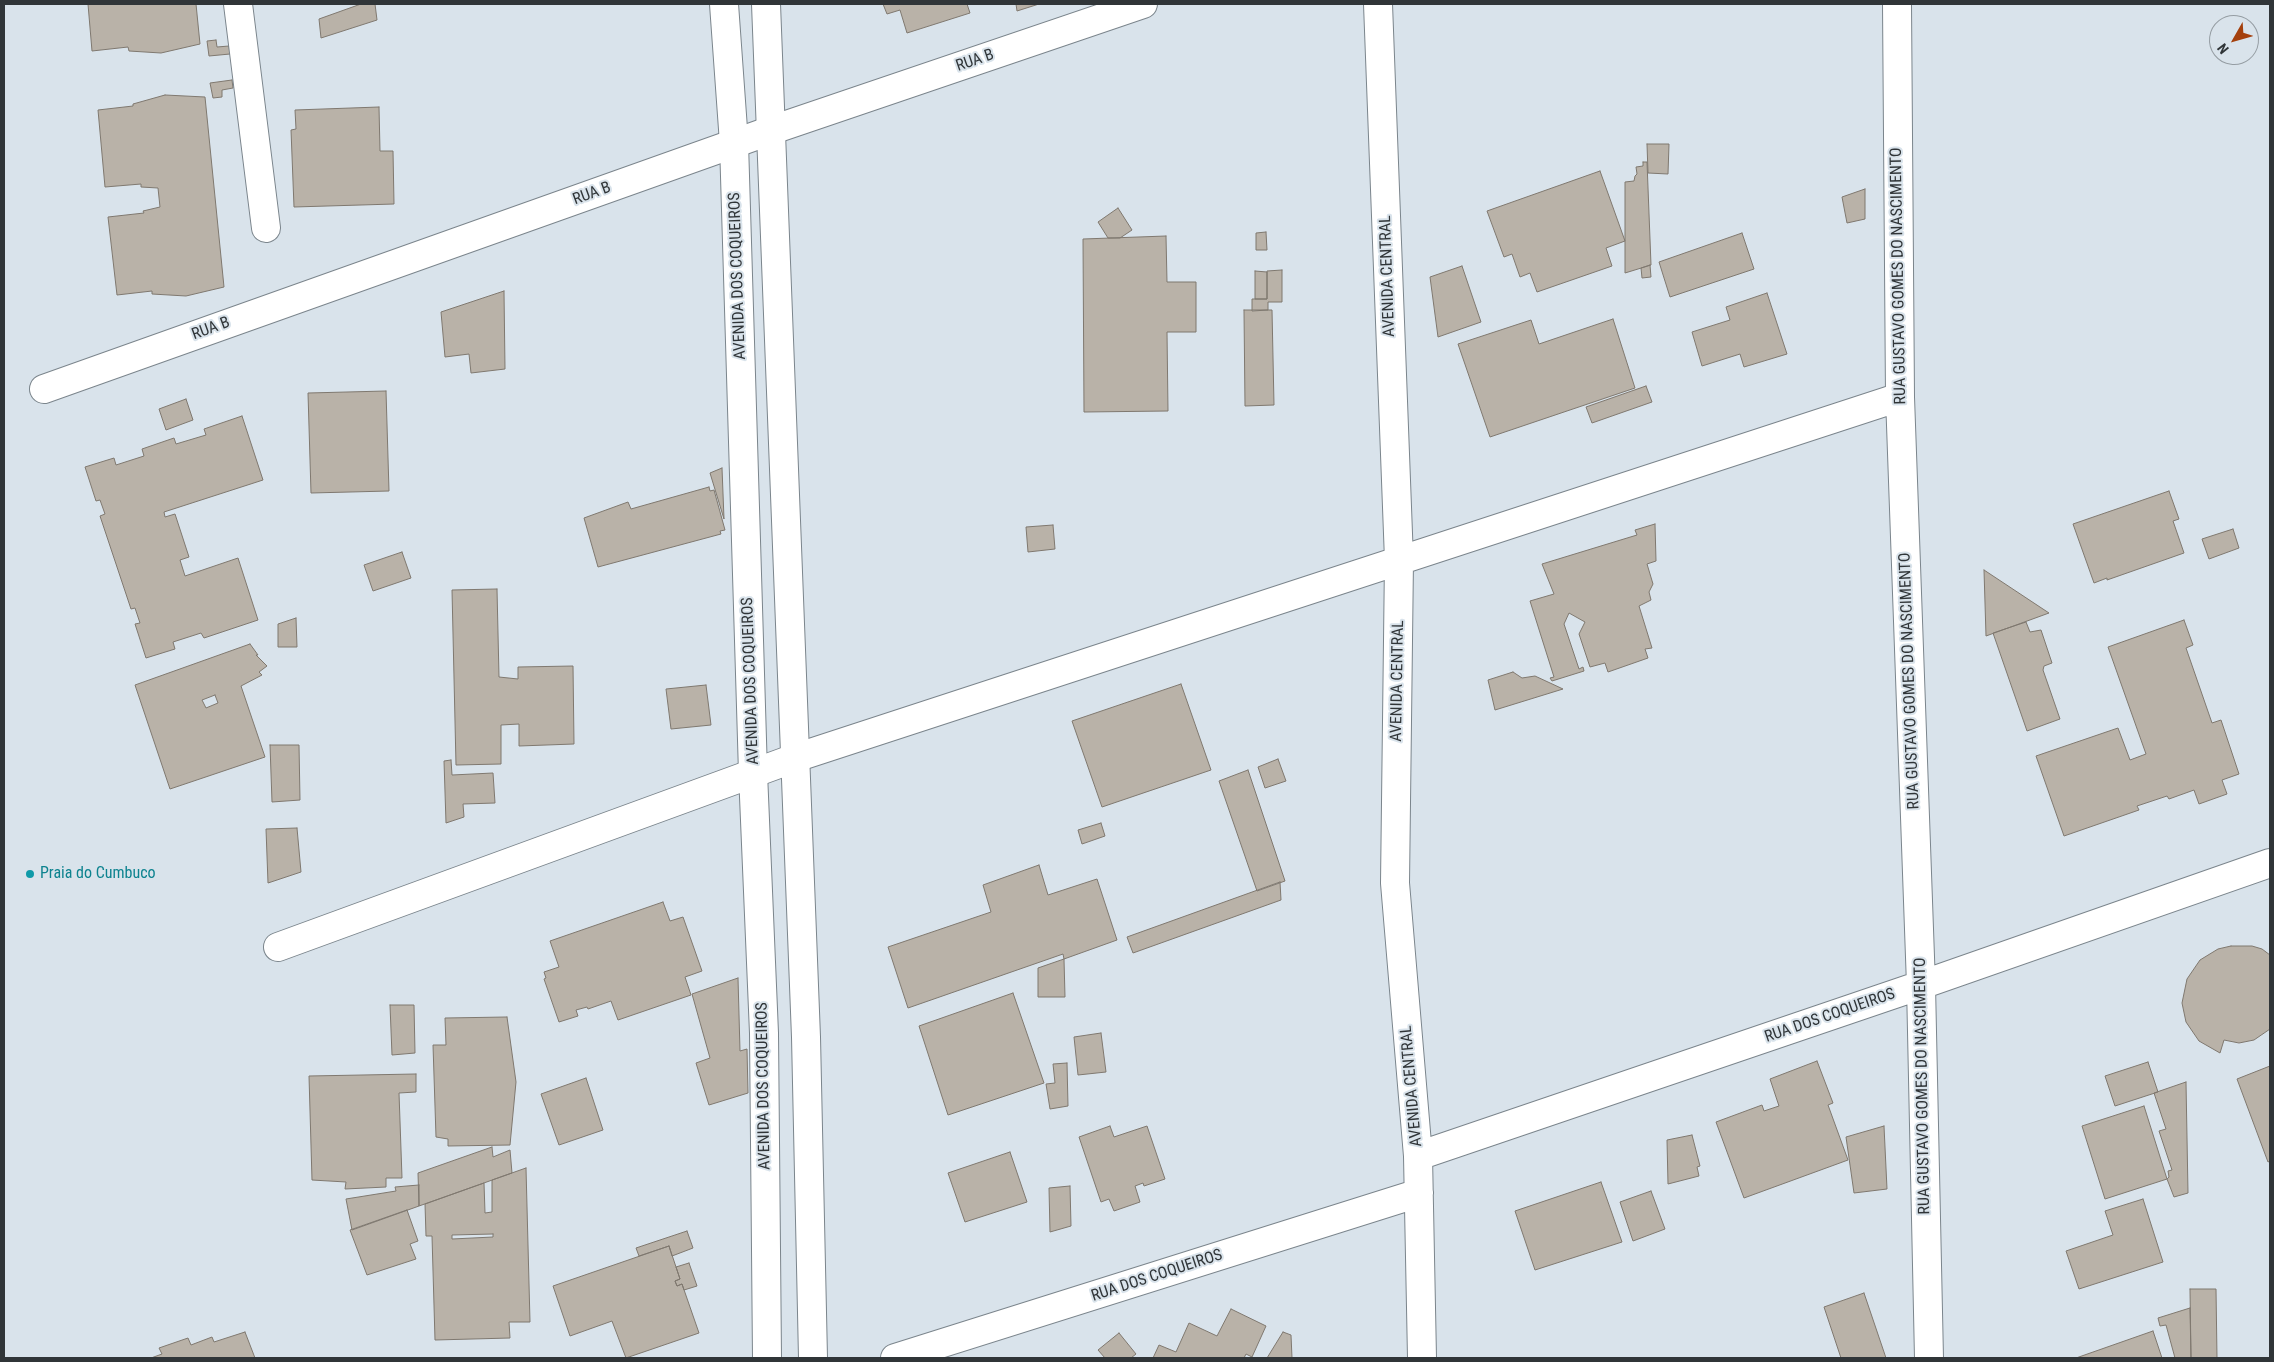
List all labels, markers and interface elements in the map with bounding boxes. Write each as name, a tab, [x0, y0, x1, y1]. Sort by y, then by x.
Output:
north arrow	[2209, 15, 2259, 65]
text: N	[2214, 40, 2232, 57]
street label: RUA B	[953, 46, 997, 76]
street label: RUA GUSTAVO GOMES DO NASCIMENTO	[1887, 147, 1911, 405]
street label: RUA B	[570, 178, 614, 210]
street label: AVENIDA DOS COQUEIROS	[725, 192, 751, 360]
street label: AVENIDA CENTRAL	[1376, 215, 1400, 337]
street label: RUA B	[189, 313, 233, 345]
street label: RUA GUSTAVO GOMES DO NASCIMENTO	[1896, 552, 1924, 810]
street label: AVENIDA DOS COQUEIROS	[738, 597, 764, 765]
street label: AVENIDA CENTRAL	[1387, 620, 1409, 742]
place label: Praia do Cumbuco	[40, 864, 156, 884]
marker: Praia do Cumbuco	[24, 868, 36, 880]
street label: RUA GUSTAVO GOMES DO NASCIMENTO	[1911, 957, 1935, 1215]
street label: RUA DOS COQUEIROS	[1762, 985, 1898, 1047]
street label: AVENIDA DOS COQUEIROS	[753, 1002, 775, 1170]
street label: AVENIDA CENTRAL	[1397, 1025, 1427, 1147]
street label: RUA DOS COQUEIROS	[1089, 1246, 1225, 1306]

